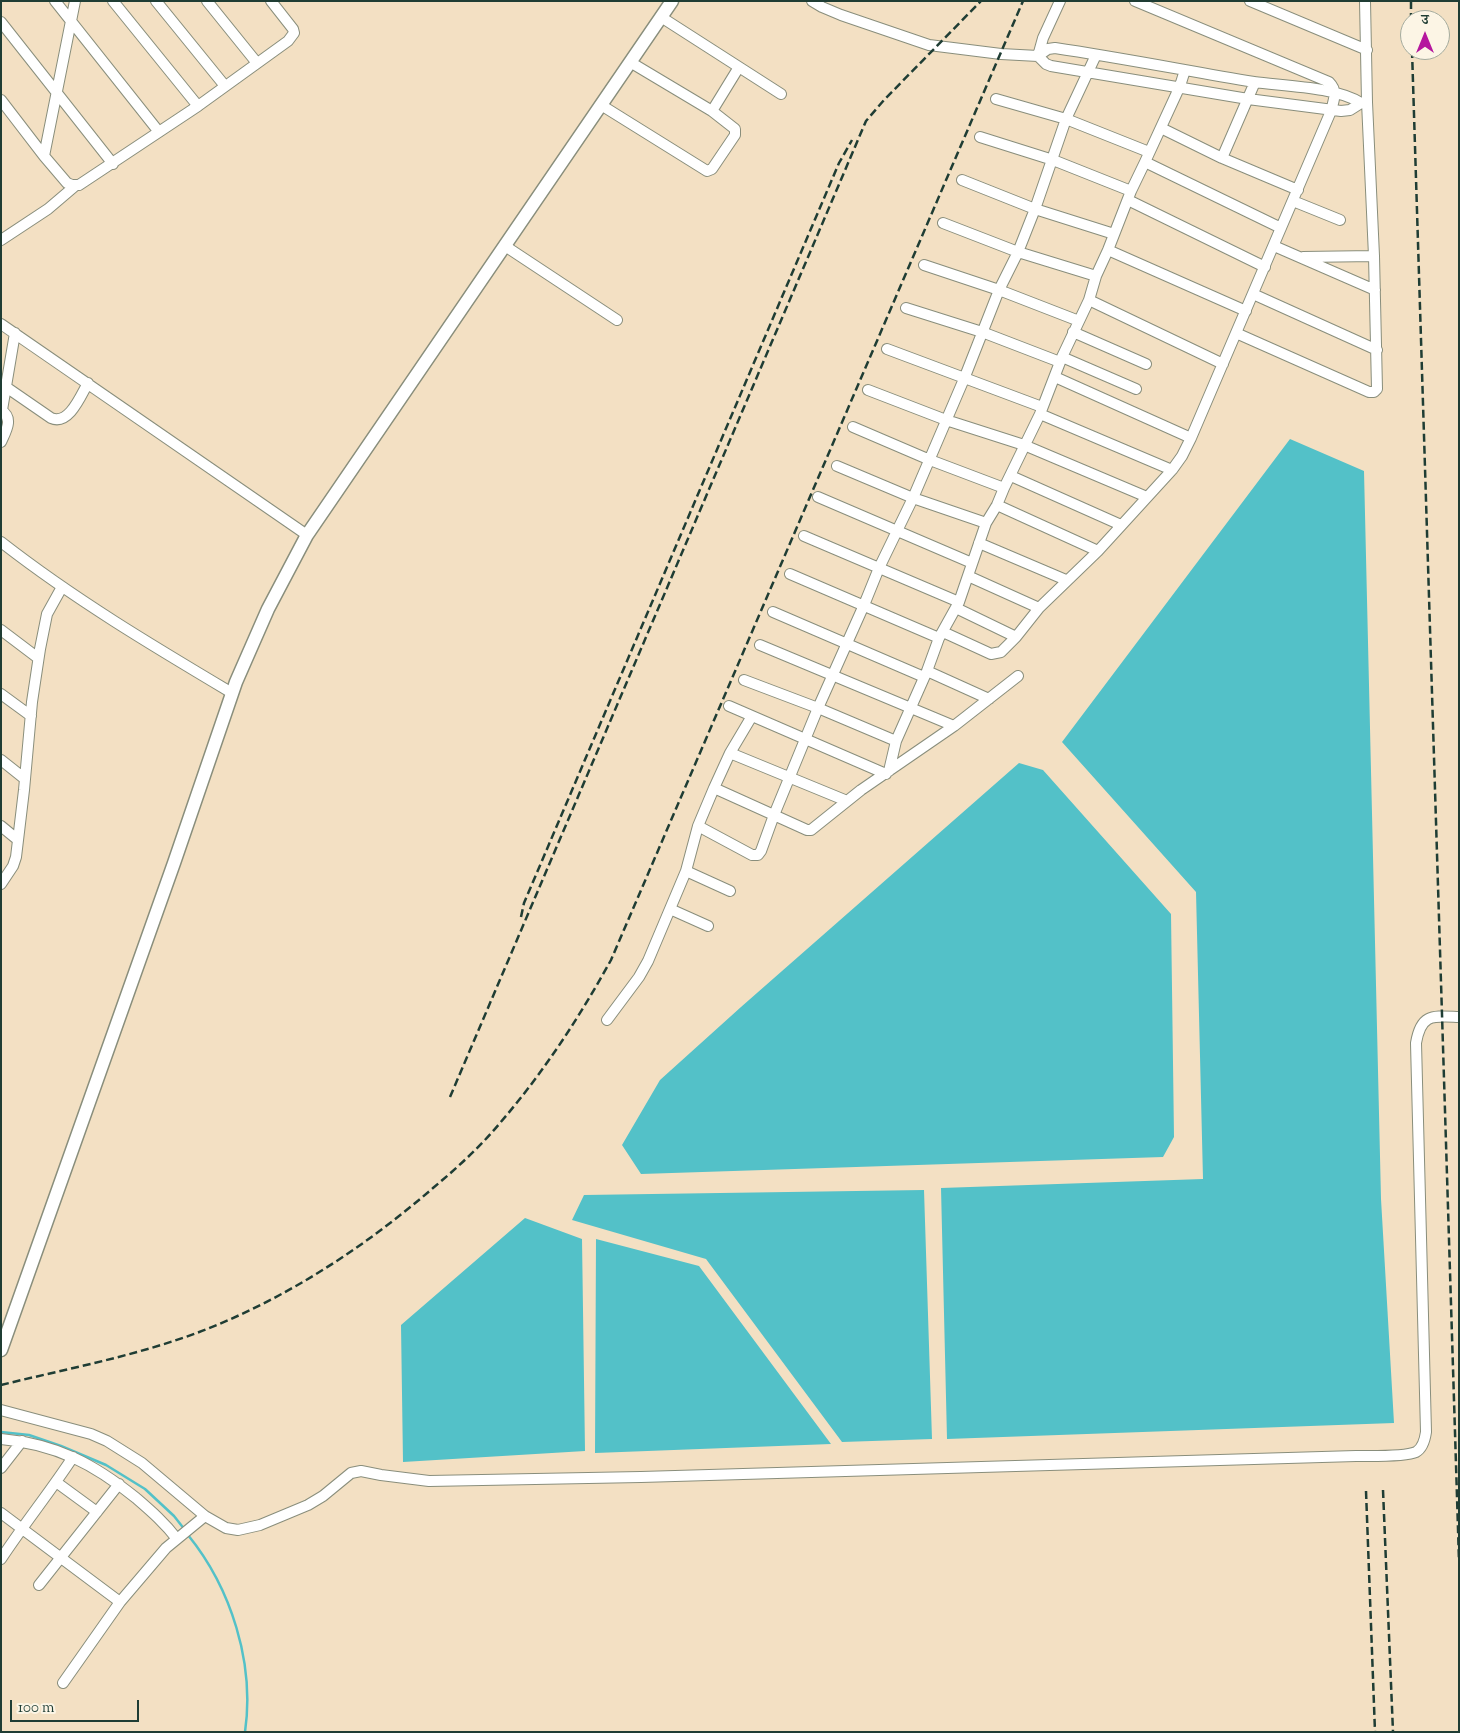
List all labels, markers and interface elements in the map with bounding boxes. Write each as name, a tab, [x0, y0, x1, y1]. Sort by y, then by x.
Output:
north arrow	[1400, 10, 1450, 60]
text: उ	[1421, 11, 1429, 31]
scale bar	[12, 1690, 141, 1722]
text: 100 m	[18, 1698, 54, 1719]

